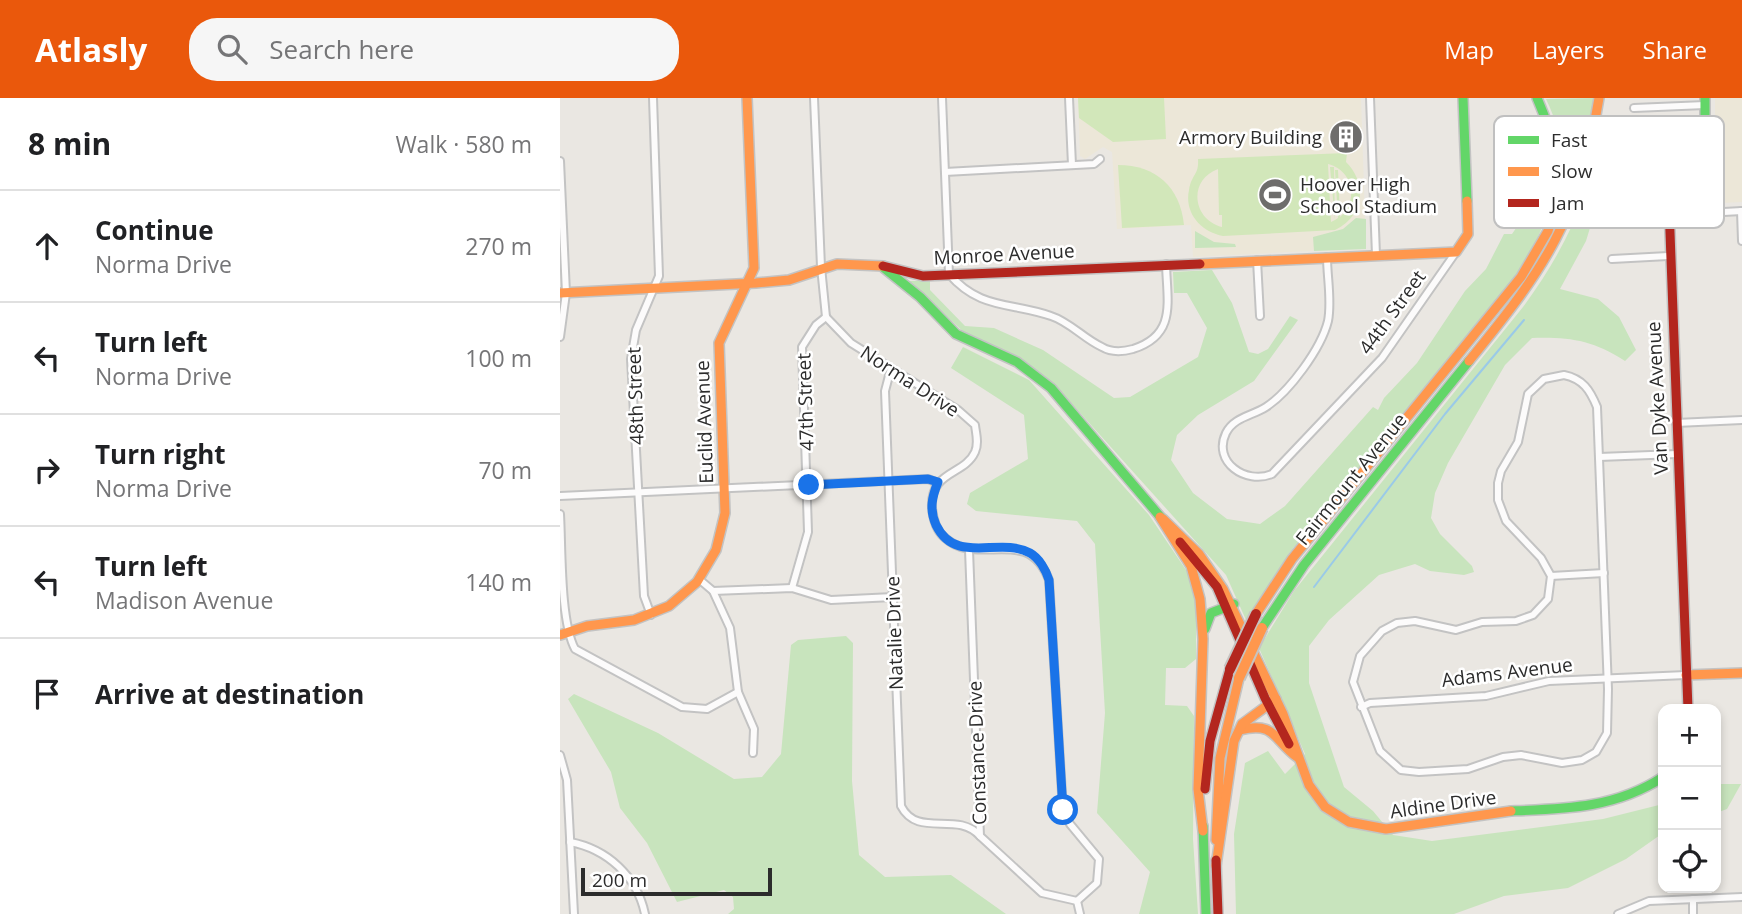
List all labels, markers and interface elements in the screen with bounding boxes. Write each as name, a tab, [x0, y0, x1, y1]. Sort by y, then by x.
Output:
search box	[189, 18, 679, 81]
text: Atlasly	[35, 27, 147, 72]
icon: search	[213, 30, 251, 68]
text: Search here	[269, 31, 414, 67]
text: Map	[1444, 33, 1494, 66]
text: Layers	[1532, 33, 1605, 66]
text: Share	[1643, 33, 1707, 66]
legend	[1494, 116, 1724, 228]
building icon: Armory Building	[1327, 118, 1365, 156]
text: 8 min	[28, 123, 111, 164]
place label: Armory Building	[1179, 124, 1322, 150]
text: Fast	[1551, 127, 1587, 153]
text: Walk · 580 m	[395, 128, 532, 160]
text: Slow	[1551, 158, 1593, 184]
place label: Hoover High School Stadium	[1300, 171, 1437, 219]
sports icon: Hoover High School Stadium	[1256, 176, 1294, 214]
text: Jam	[1549, 190, 1584, 216]
text: Continue	[95, 212, 214, 248]
icon: ahead	[28, 227, 66, 265]
text: 270 m	[465, 230, 532, 262]
street label: Monroe Avenue	[933, 237, 1075, 271]
text: Norma Drive	[95, 248, 232, 280]
street label: 44th Street	[1353, 264, 1431, 359]
street label: Van Dyke Avenue	[1640, 321, 1674, 475]
text: Turn left	[95, 324, 207, 360]
icon: left	[28, 339, 66, 377]
street label: Norma Drive	[855, 339, 965, 423]
text: 100 m	[465, 342, 532, 374]
street label: 48th Street	[620, 346, 650, 446]
street label: 47th Street	[790, 352, 820, 452]
text: Norma Drive	[95, 360, 232, 392]
street label: Euclid Avenue	[689, 360, 719, 484]
street label: Fairmount Avenue	[1290, 407, 1412, 551]
text: Turn right	[95, 436, 226, 472]
icon: right	[28, 451, 66, 489]
text: 70 m	[478, 454, 532, 486]
route end	[793, 469, 824, 500]
text: Norma Drive	[95, 472, 232, 504]
text: Turn left	[95, 548, 207, 584]
icon: left	[28, 563, 66, 601]
text: 140 m	[465, 566, 532, 598]
street label: Natalie Drive	[879, 576, 909, 690]
text: Madison Avenue	[95, 584, 273, 616]
street label: Adams Avenue	[1440, 651, 1574, 693]
icon: arrive	[28, 675, 66, 713]
text: Arrive at destination	[95, 676, 364, 712]
street label: Constance Drive	[961, 680, 993, 826]
map controls	[1658, 704, 1721, 893]
button: +	[1658, 704, 1721, 767]
button: −	[1658, 767, 1721, 830]
street label: Aldine Drive	[1388, 784, 1498, 824]
route start	[1047, 794, 1078, 825]
button: locate	[1658, 830, 1721, 893]
scale bar	[581, 865, 772, 897]
text: 200 m	[592, 867, 647, 893]

